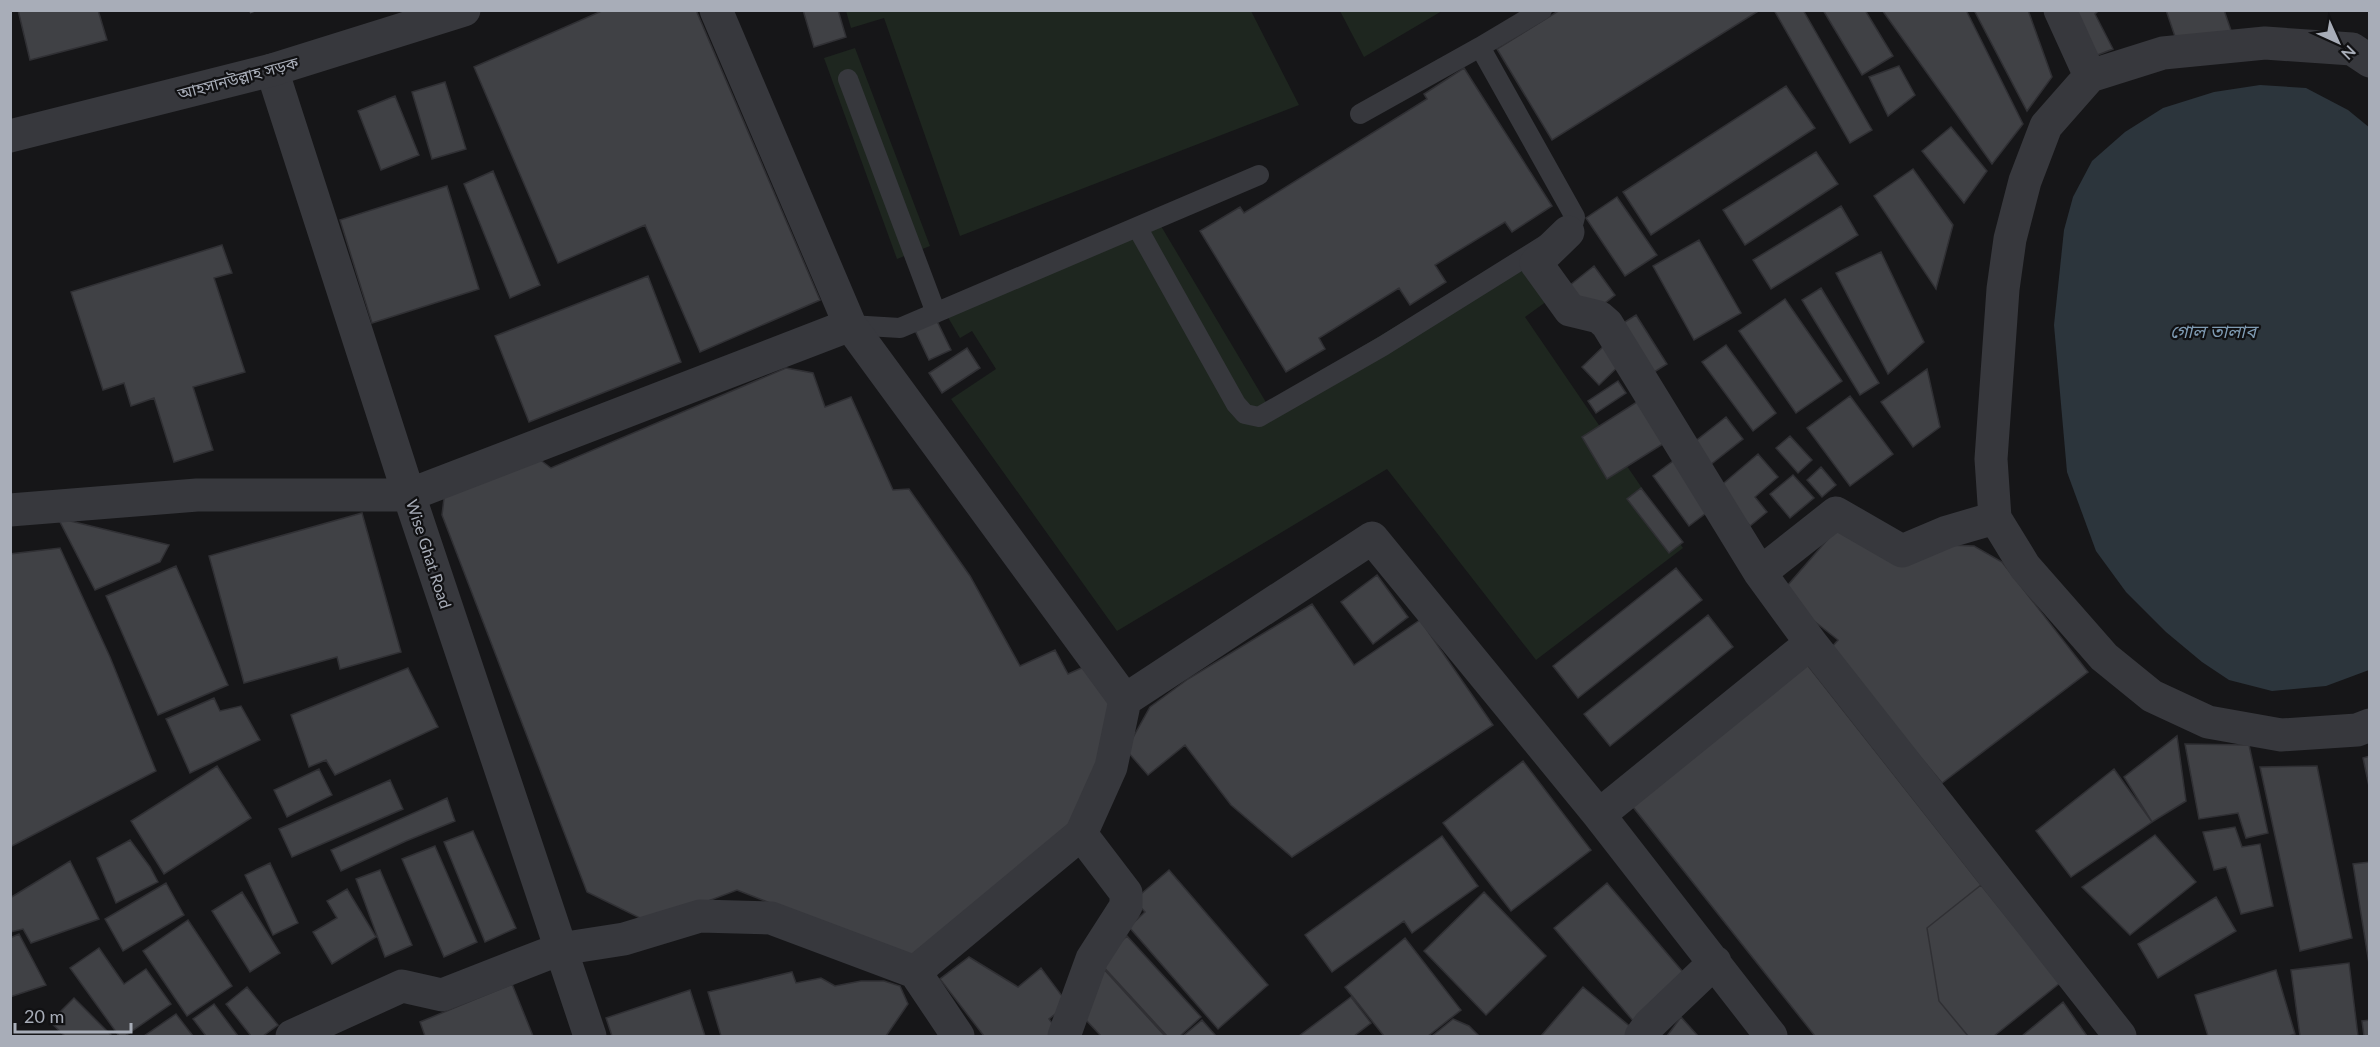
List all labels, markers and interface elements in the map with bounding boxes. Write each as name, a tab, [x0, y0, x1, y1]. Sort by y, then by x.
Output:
north arrow	[2308, 12, 2368, 72]
text: N	[2338, 42, 2360, 64]
street label: আহসানউল্লাহ সড়ক	[174, 52, 301, 103]
water label: গোল তালাব	[2170, 320, 2259, 342]
street label: Wise Ghat Road	[403, 497, 456, 611]
scale bar	[15, 996, 130, 1034]
text: 20 m	[24, 1005, 64, 1027]

